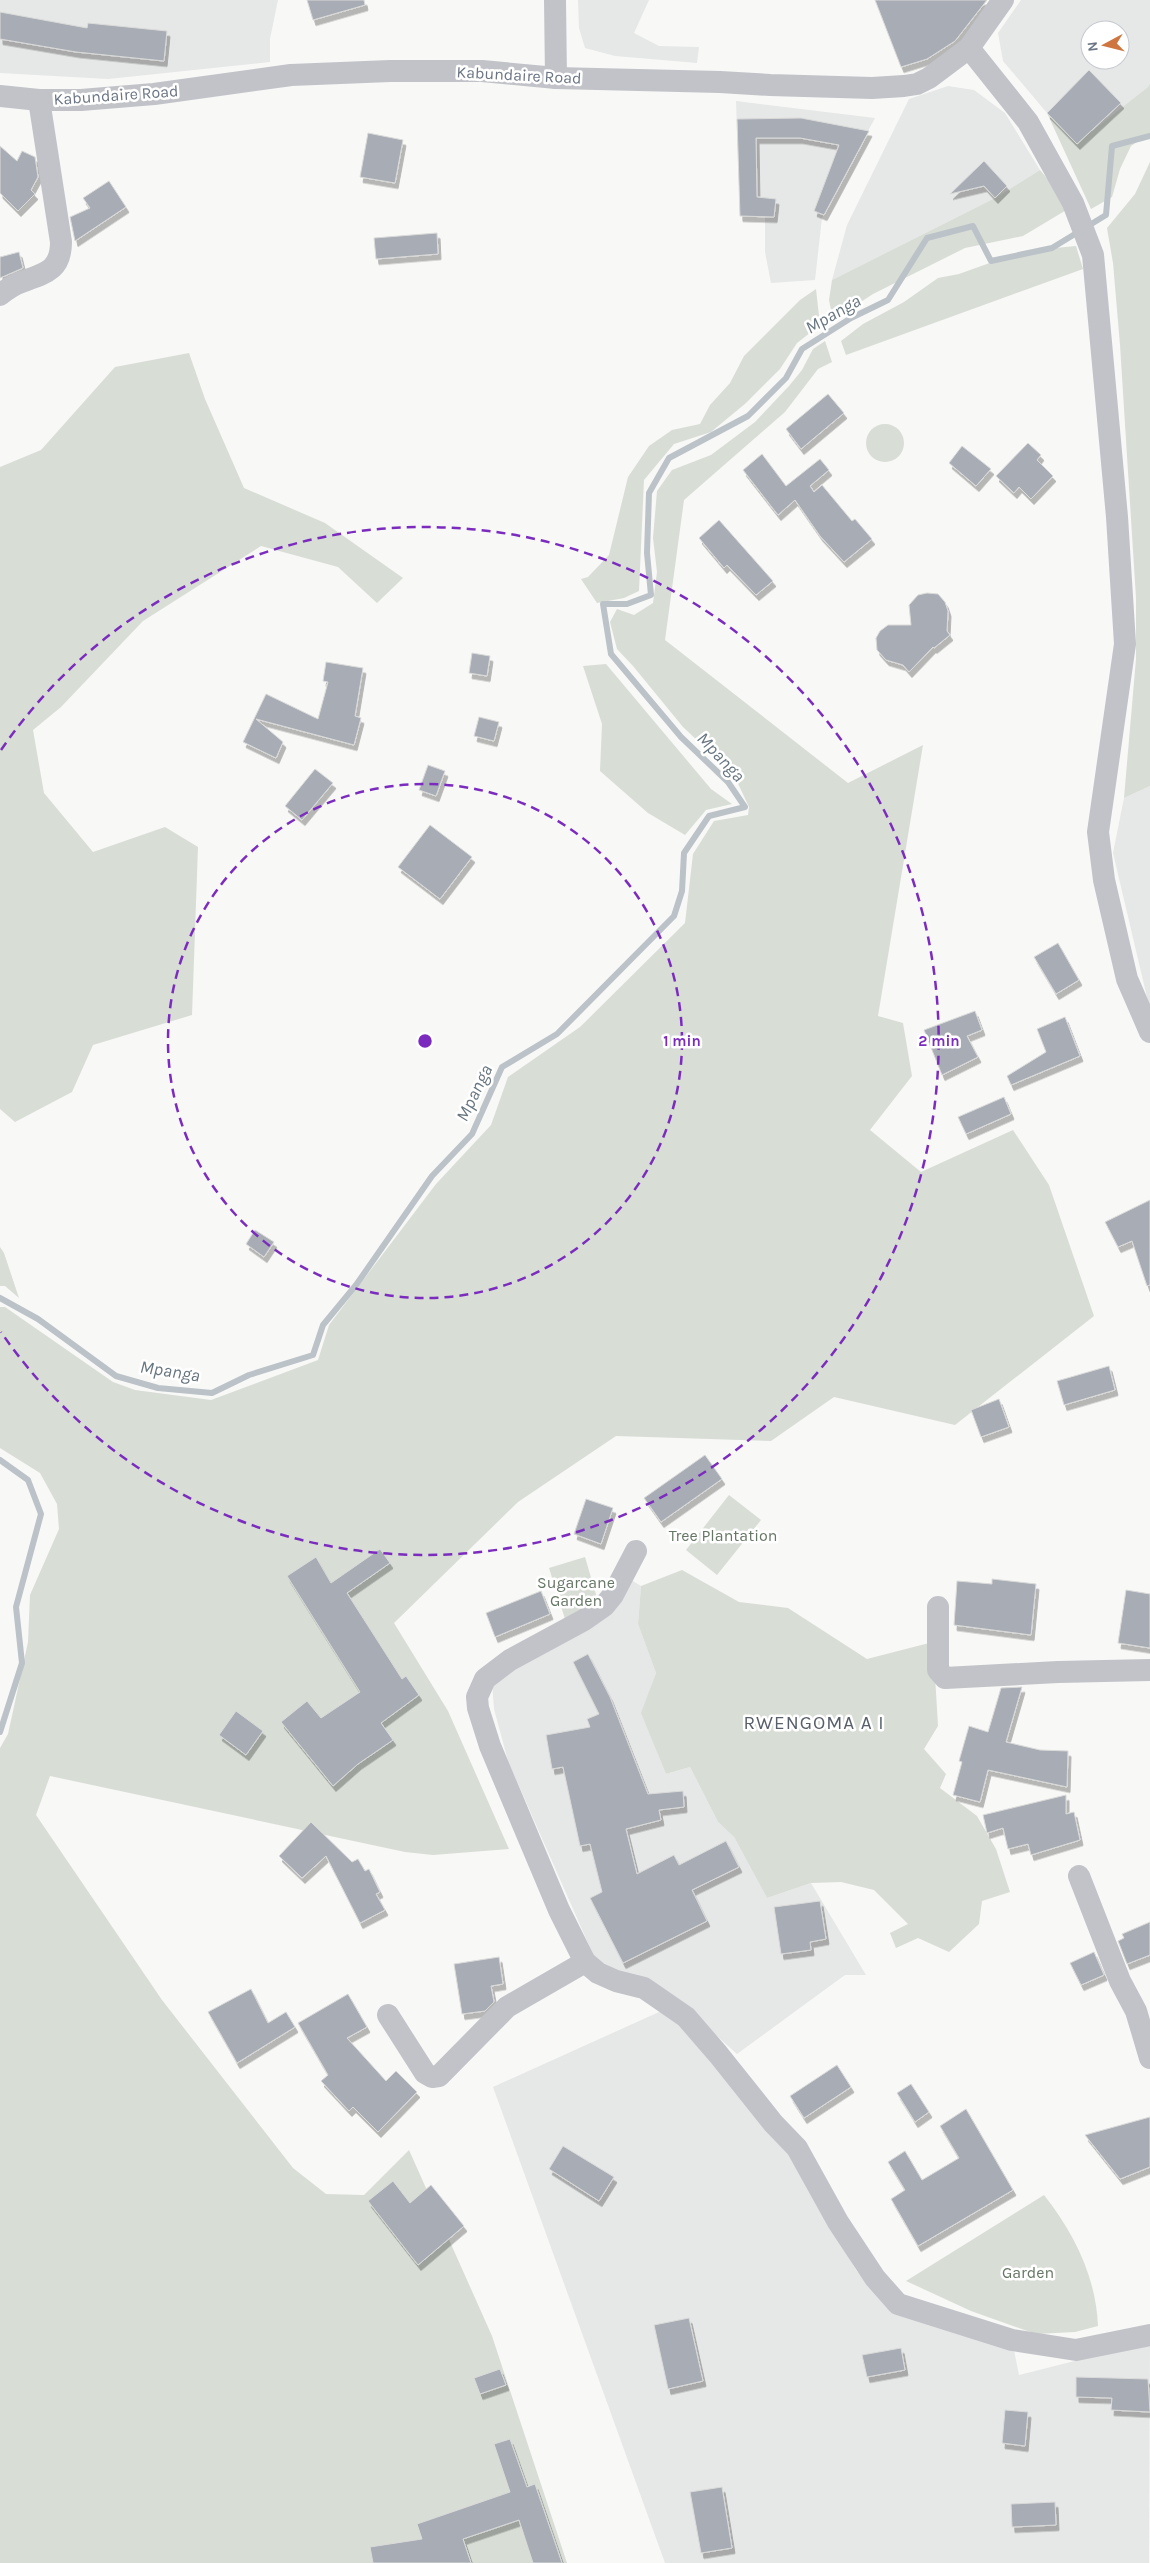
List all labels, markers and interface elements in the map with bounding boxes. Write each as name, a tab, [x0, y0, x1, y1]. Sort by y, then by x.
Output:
north arrow	[1080, 20, 1130, 70]
text: N	[1084, 41, 1102, 53]
street label: Kabundaire Road	[456, 62, 582, 88]
street label: Kabundaire Road	[53, 81, 179, 109]
water label: Mpanga	[801, 289, 865, 339]
water label: Mpanga	[692, 727, 750, 787]
centre of rings	[416, 1032, 434, 1050]
text: 1 min	[663, 1032, 701, 1050]
text: 2 min	[918, 1032, 960, 1050]
water label: Mpanga	[451, 1061, 497, 1125]
water label: Mpanga	[138, 1355, 202, 1387]
park label: Tree Plantation	[669, 1526, 777, 1545]
park label: Sugarcane Garden	[537, 1573, 615, 1610]
district label: RWENGOMA A I	[743, 1712, 885, 1734]
park label: Garden	[1002, 2263, 1054, 2282]

